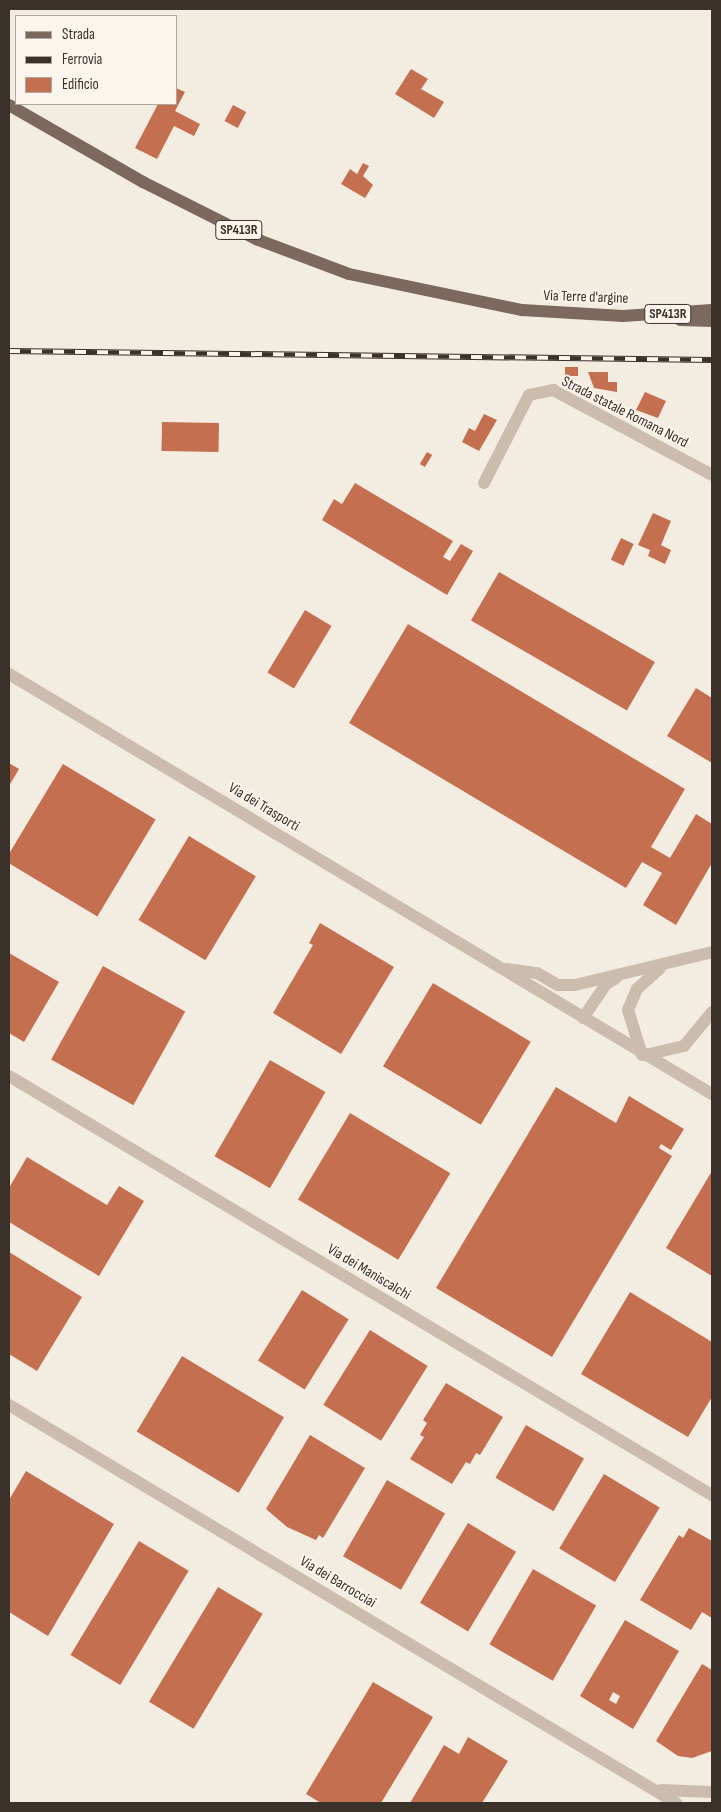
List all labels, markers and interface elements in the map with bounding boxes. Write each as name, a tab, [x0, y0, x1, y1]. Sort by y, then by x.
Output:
legend	[15, 15, 178, 105]
text: Strada	[62, 25, 95, 44]
text: Ferrovia	[62, 50, 102, 69]
text: Edificio	[62, 75, 99, 94]
road number: SP413R	[215, 218, 263, 242]
street label: Via Terre d'argine	[543, 287, 629, 307]
road number: SP413R	[644, 302, 692, 326]
street label: Strada statale Romana Nord	[559, 372, 691, 452]
street label: Via dei Trasporti	[225, 779, 303, 835]
street label: Via dei Maniscalchi	[324, 1240, 414, 1304]
street label: Via dei Barrocciai	[297, 1552, 379, 1612]

